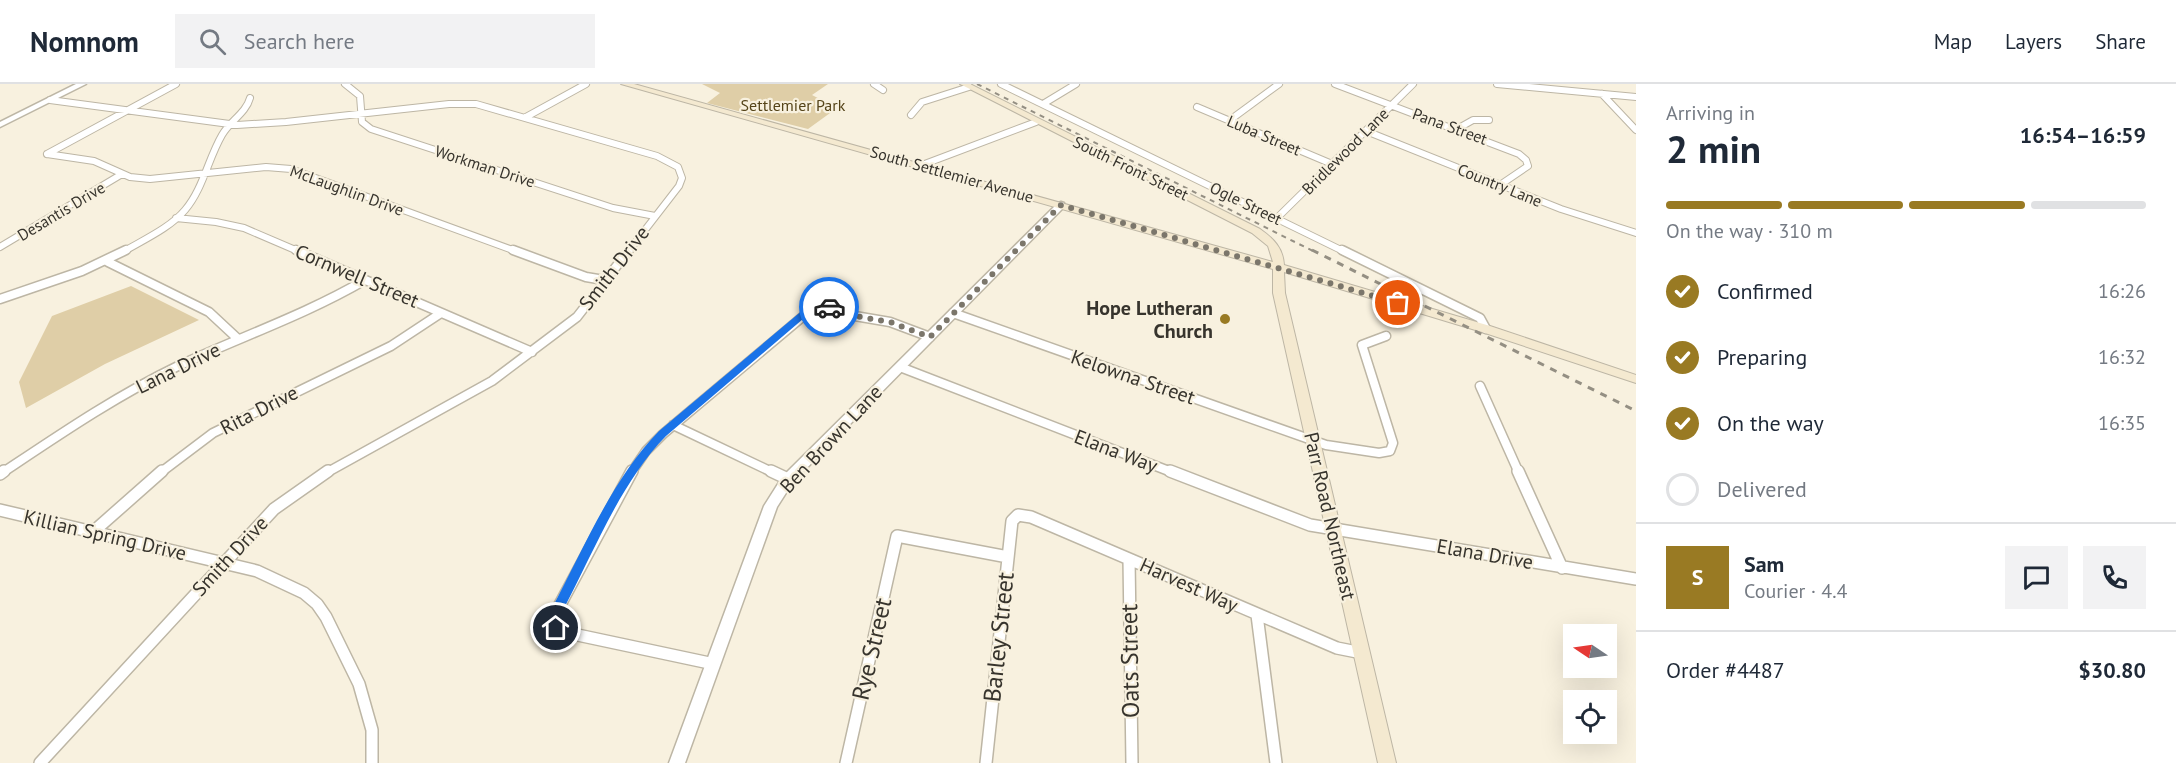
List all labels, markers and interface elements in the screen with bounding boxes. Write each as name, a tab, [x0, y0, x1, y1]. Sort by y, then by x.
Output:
search box	[175, 14, 595, 68]
text: Nomnom	[30, 23, 139, 60]
icon: search	[196, 25, 229, 58]
text: Search here	[244, 27, 355, 55]
text: Map	[1934, 28, 1972, 55]
text: Layers	[2005, 28, 2062, 55]
text: Share	[2095, 28, 2146, 55]
park label: Settlemier Park	[741, 95, 846, 115]
text: Arriving in	[1666, 100, 1755, 126]
street label: Bridlewood Lane	[1297, 103, 1393, 199]
street label: Pana Street	[1410, 103, 1491, 149]
street label: Luba Street	[1224, 110, 1304, 160]
text: 16:54–16:59	[2020, 121, 2146, 149]
text: 2 min	[1666, 123, 1761, 174]
street label: South Front Street	[1070, 131, 1192, 205]
street label: Workman Drive	[432, 140, 538, 192]
street label: South Settlemier Avenue	[868, 141, 1036, 207]
street label: Country Lane	[1455, 159, 1545, 211]
street label: McLaughlin Drive	[287, 160, 407, 220]
street label: Desantis Drive	[14, 177, 108, 245]
street label: Ogle Street	[1207, 177, 1286, 229]
text: On the way · 310 m	[1666, 218, 1833, 244]
street label: Smith Drive	[573, 221, 655, 315]
street label: Cornwell Street	[291, 238, 423, 314]
icon: check	[1666, 275, 1699, 308]
courier	[799, 277, 859, 337]
pin	[1372, 277, 1423, 328]
text: Confirmed	[1717, 277, 1813, 305]
text: 16:26	[2098, 278, 2146, 304]
icon: bag	[1381, 286, 1414, 319]
icon: car	[813, 291, 846, 324]
place label: Hope Lutheran Church	[1086, 295, 1213, 344]
marker: Hope Lutheran Church	[1218, 312, 1232, 326]
street label: Lana Drive	[131, 336, 225, 400]
icon: check	[1666, 341, 1699, 374]
text: Preparing	[1717, 343, 1807, 371]
street label: Kelowna Street	[1067, 344, 1199, 410]
text: 16:32	[2098, 344, 2146, 370]
street label: Rita Drive	[216, 379, 302, 441]
street label: Ben Brown Lane	[774, 379, 888, 499]
icon: check	[1666, 407, 1699, 440]
text: On the way	[1717, 409, 1824, 437]
text: 16:35	[2098, 410, 2146, 436]
street label: Elana Way	[1071, 423, 1162, 479]
street label: Parr Road Northeast	[1298, 429, 1362, 603]
text: Delivered	[1717, 475, 1807, 503]
street label: Killian Spring Drive	[21, 504, 189, 566]
street label: Smith Drive	[186, 511, 274, 601]
street label: Elana Drive	[1435, 533, 1535, 575]
button: chat	[2005, 546, 2068, 609]
button: phone	[2083, 546, 2146, 609]
text: Sam	[1744, 550, 1784, 578]
street label: Harvest Way	[1136, 552, 1243, 618]
text: S	[1692, 563, 1703, 591]
street label: Barley Street	[976, 570, 1021, 704]
text: Courier · 4.4	[1744, 578, 1847, 604]
street label: Rye Street	[845, 595, 898, 703]
pin	[530, 602, 581, 653]
street label: Oats Street	[1113, 604, 1146, 718]
icon: home	[539, 611, 572, 644]
north arrow	[1563, 624, 1617, 678]
map controls	[1563, 624, 1617, 744]
text: Order #4487	[1666, 656, 1785, 684]
text: $30.80	[2078, 656, 2146, 684]
button: locate	[1563, 690, 1617, 744]

